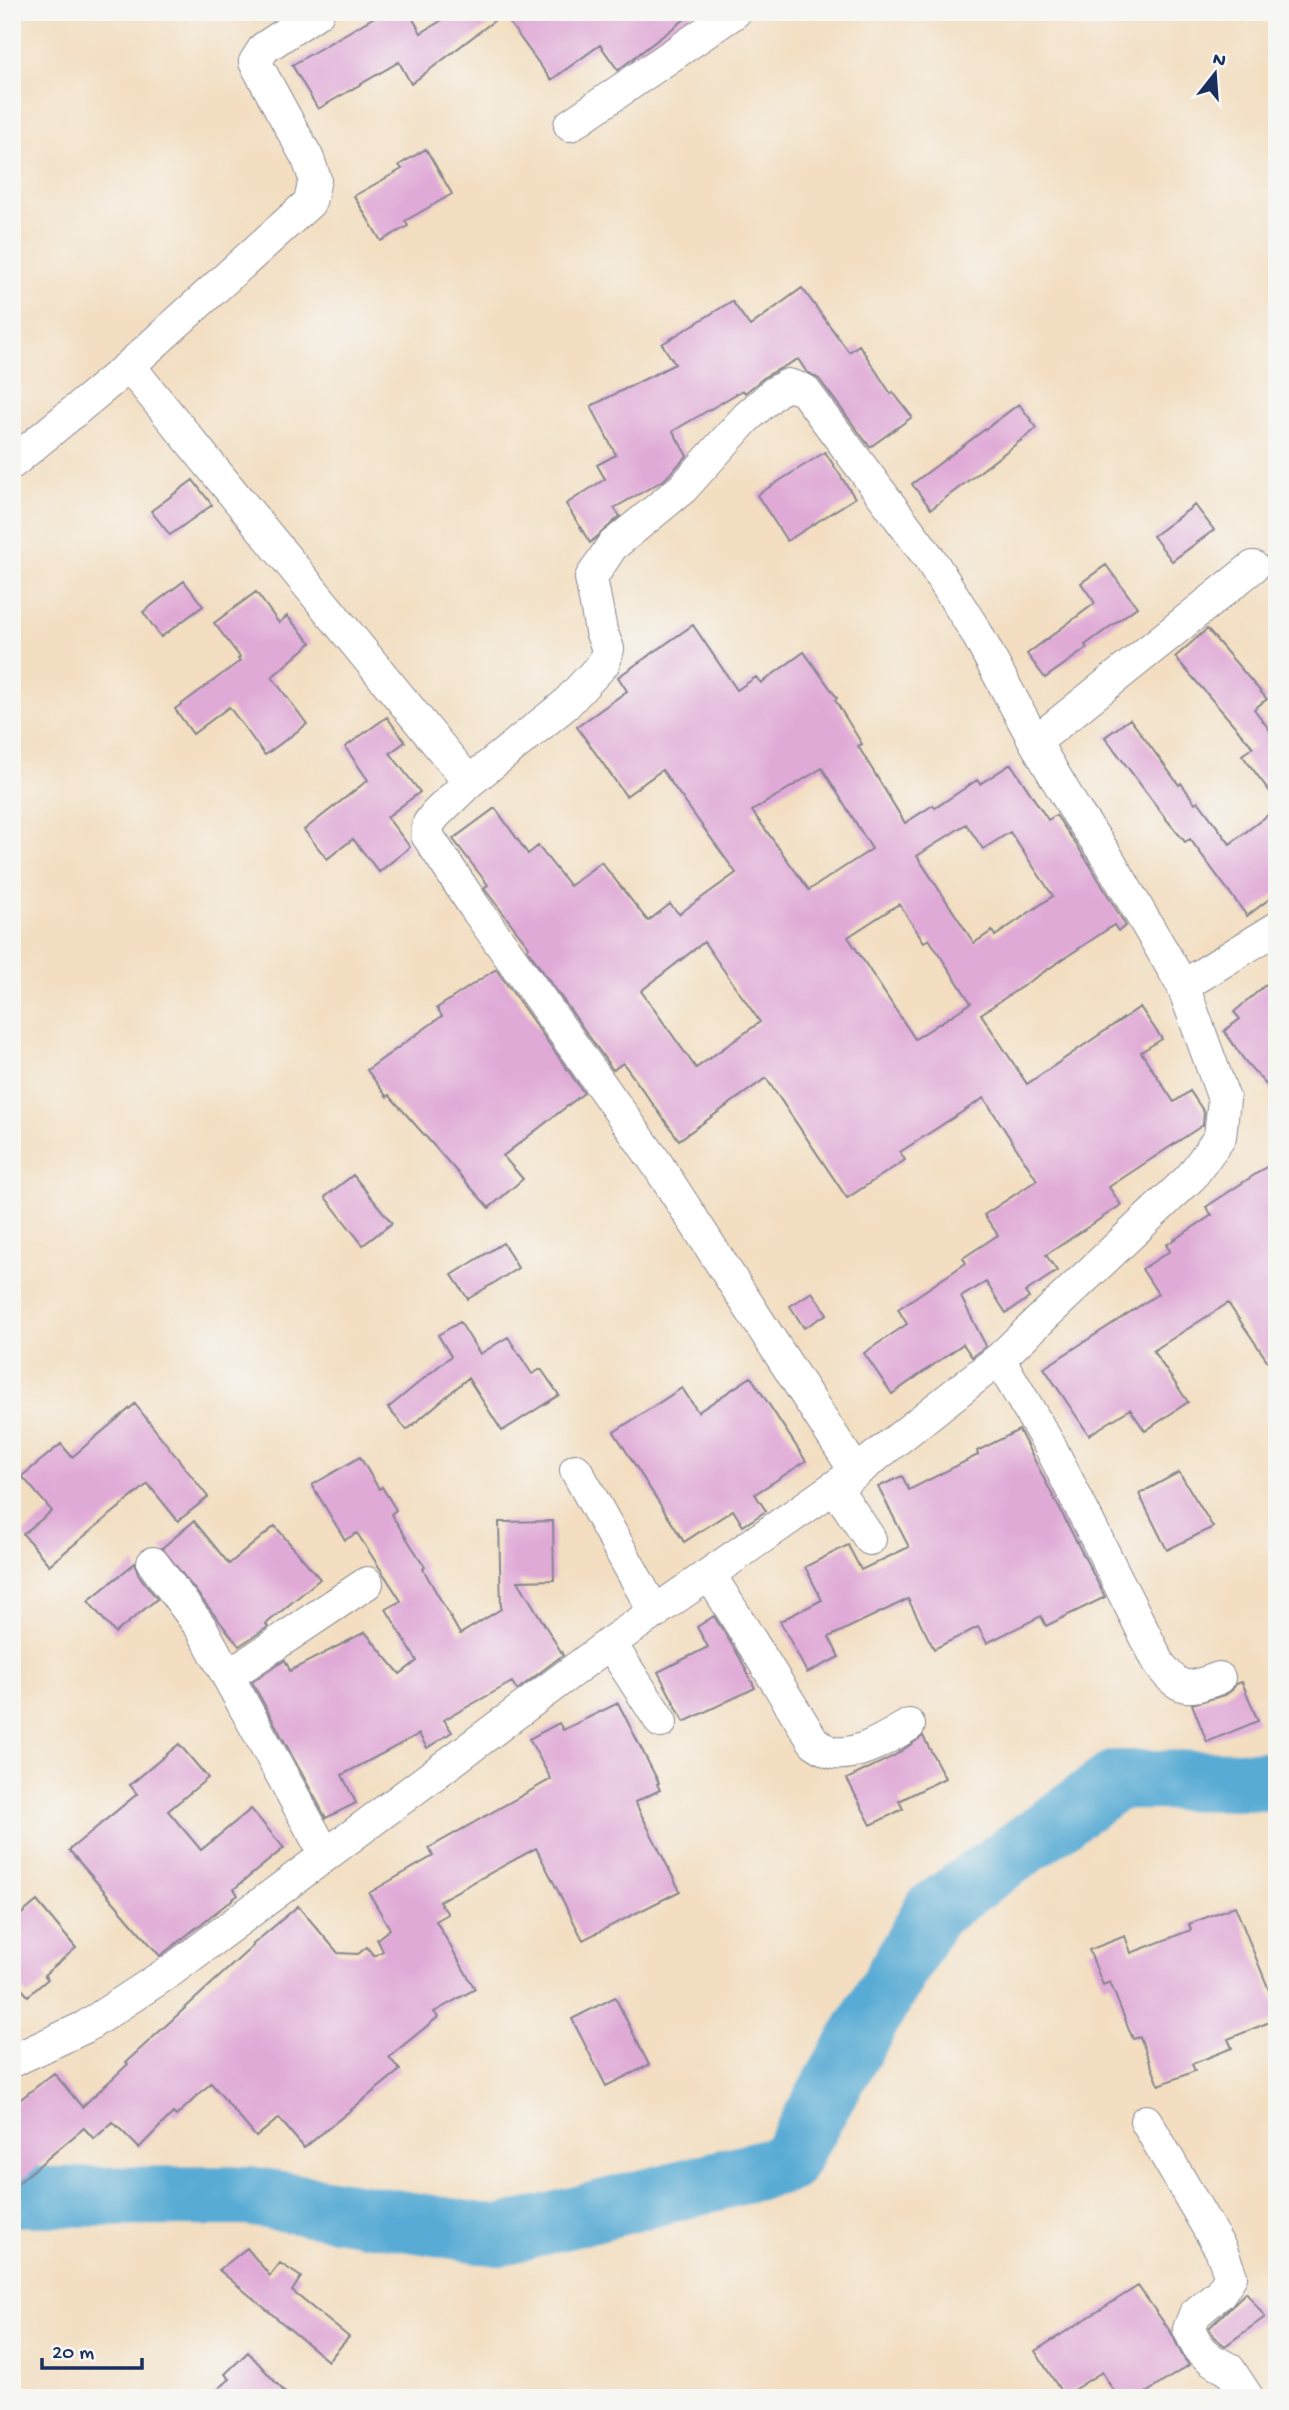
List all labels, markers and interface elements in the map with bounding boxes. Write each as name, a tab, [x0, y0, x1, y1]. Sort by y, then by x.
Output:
north arrow	[1180, 38, 1250, 108]
text: N	[1210, 48, 1228, 74]
scale bar	[42, 2326, 142, 2370]
text: 20 m	[52, 2342, 94, 2367]

